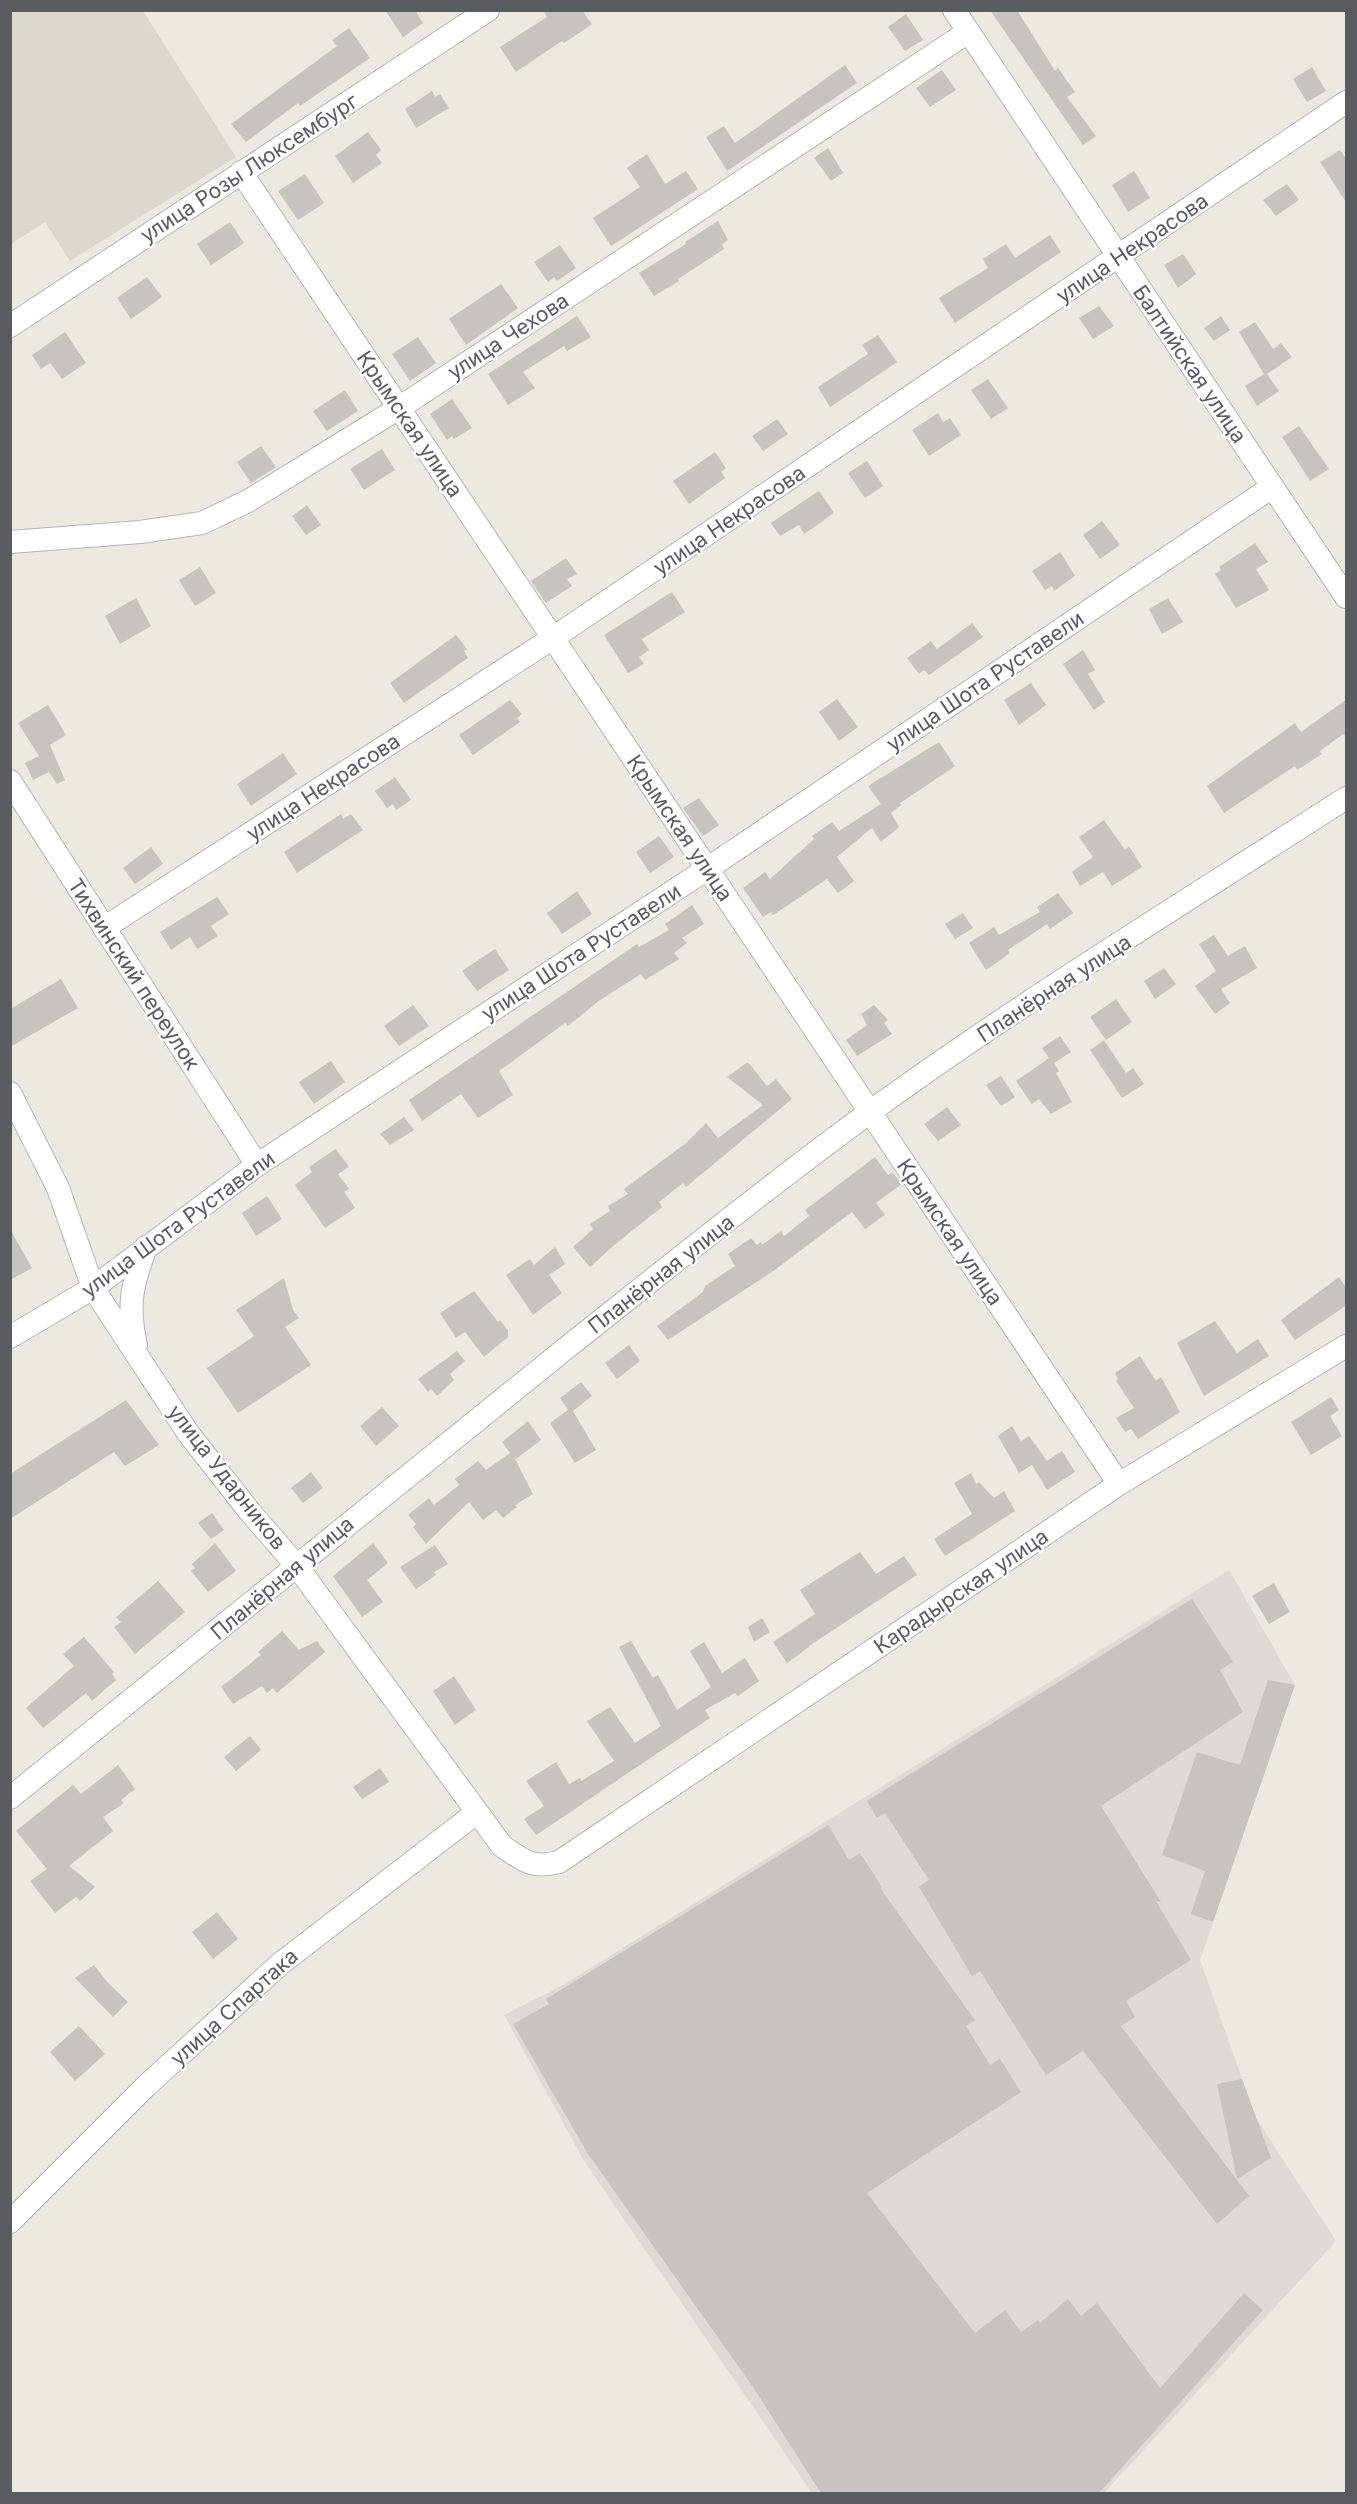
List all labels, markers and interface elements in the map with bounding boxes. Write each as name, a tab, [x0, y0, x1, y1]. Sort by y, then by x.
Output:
street label: улица Розы Люксембург	[136, 88, 362, 248]
street label: улица Некрасова	[1051, 188, 1213, 308]
street label: Балтийская улица	[1128, 280, 1252, 448]
street label: улица Чехова	[443, 288, 573, 384]
street label: Крымская улица	[352, 346, 468, 502]
street label: улица Некрасова	[648, 460, 810, 580]
street label: улица Шота Руставели	[882, 606, 1088, 756]
street label: улица Некрасова	[242, 728, 404, 846]
street label: Крымская улица	[622, 750, 738, 906]
street label: Тихвинский переулок	[63, 874, 206, 1075]
street label: улица Шота Руставели	[477, 878, 685, 1026]
street label: Планёрная улица	[972, 929, 1136, 1047]
street label: улица Шота Руставели	[77, 1145, 279, 1303]
street label: Крымская улица	[892, 1154, 1008, 1310]
street label: Планёрная улица	[583, 1209, 739, 1339]
street label: улица Ударников	[163, 1400, 291, 1554]
street label: Планёрная улица	[206, 1511, 358, 1645]
street label: Карадырская улица	[869, 1523, 1053, 1659]
street label: улица Спартака	[165, 1943, 303, 2071]

